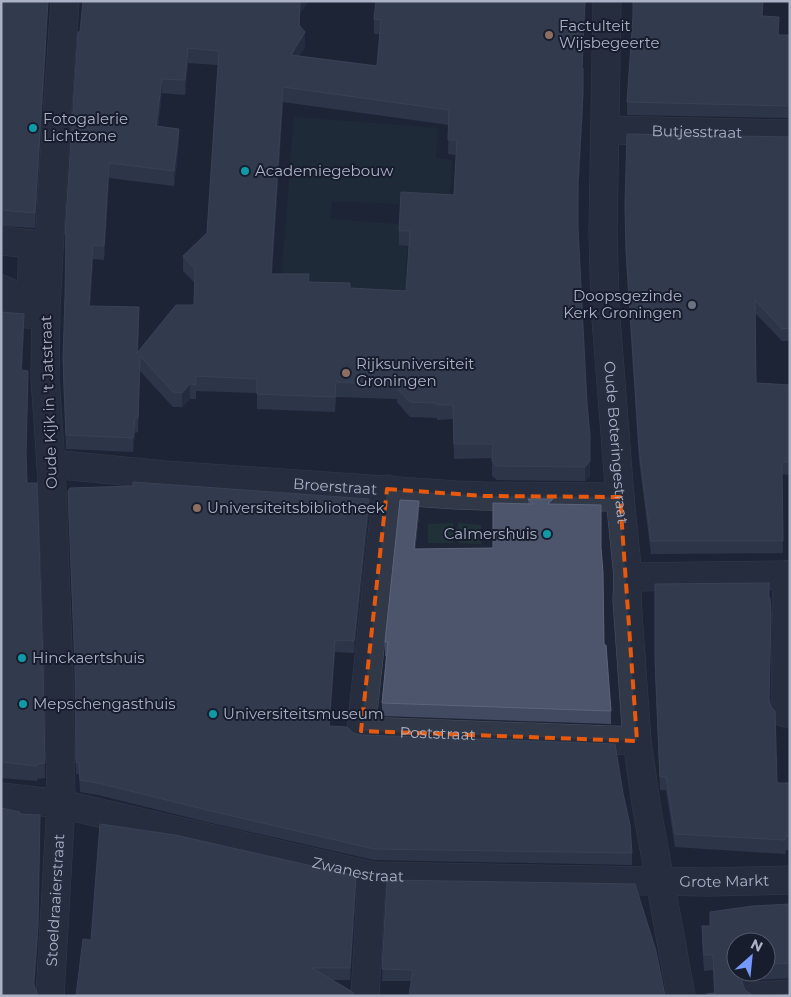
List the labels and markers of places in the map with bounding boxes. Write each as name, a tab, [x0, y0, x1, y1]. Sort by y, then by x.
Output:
place label: Factulteit Wijsbegeerte	[559, 16, 660, 52]
marker: Factulteit Wijsbegeerte	[543, 29, 555, 41]
place label: Fotogalerie Lichtzone	[43, 109, 128, 145]
marker: Fotogalerie Lichtzone	[27, 122, 39, 134]
place label: Academiegebouw	[255, 161, 394, 180]
marker: Academiegebouw	[239, 165, 251, 177]
place label: Doopsgezinde Kerk Groningen	[563, 286, 682, 322]
marker: Doopsgezinde Kerk Groningen	[686, 299, 698, 311]
place label: Rijksuniversiteit Groningen	[356, 354, 474, 390]
marker: Rijksuniversiteit Groningen	[340, 367, 352, 379]
place label: Universiteitsbibliotheek	[207, 498, 385, 517]
marker: Universiteitsbibliotheek	[191, 502, 203, 514]
place label: Calmershuis	[444, 524, 537, 543]
marker: Calmershuis	[541, 528, 553, 540]
place label: Hinckaertshuis	[32, 648, 145, 667]
marker: Hinckaertshuis	[16, 652, 28, 664]
place label: Mepschengasthuis	[33, 694, 176, 713]
marker: Mepschengasthuis	[17, 698, 29, 710]
place label: Universiteitsmuseum	[223, 704, 384, 723]
marker: Universiteitsmuseum	[207, 708, 219, 720]

